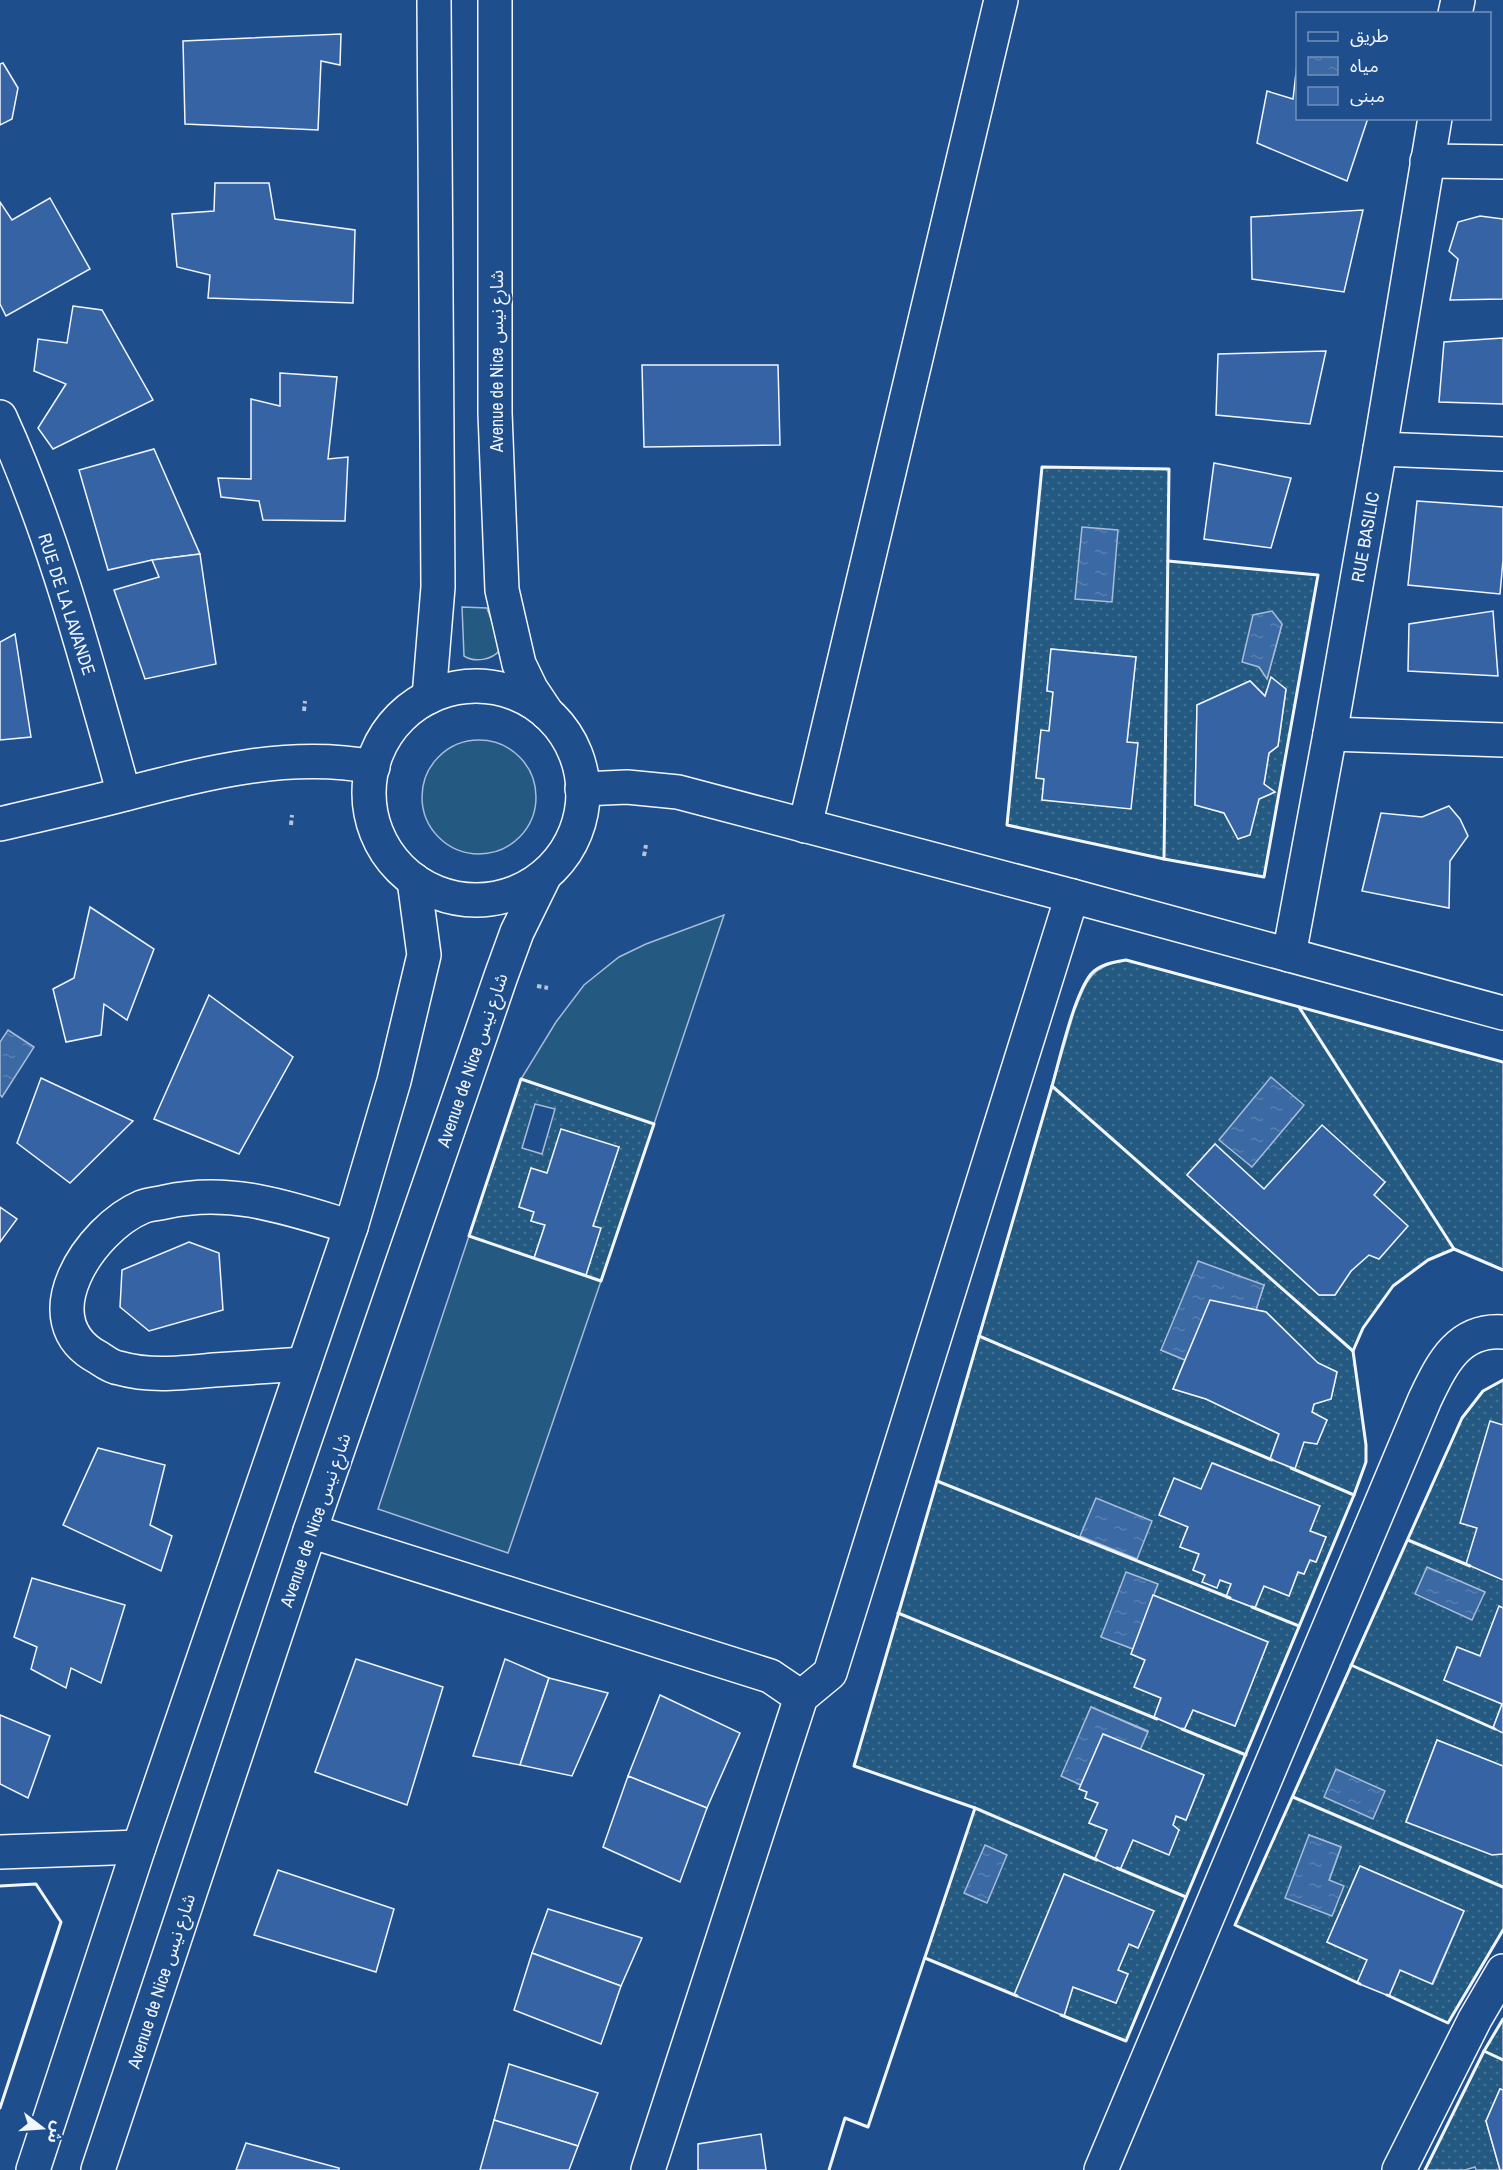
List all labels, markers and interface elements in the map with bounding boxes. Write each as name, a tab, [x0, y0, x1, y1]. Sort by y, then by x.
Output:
legend	[1296, 12, 1491, 120]
text: طريق	[1350, 23, 1389, 48]
text: مياه	[1350, 53, 1379, 78]
text: مبنى	[1350, 83, 1385, 108]
street label: Avenue de Nice شارع نيس	[484, 270, 511, 453]
street label: RUE BASILIC	[1345, 490, 1385, 584]
street label: RUE DE LA LAVANDE	[32, 530, 102, 678]
street label: Avenue de Nice شارع نيس	[430, 970, 515, 1152]
street label: Avenue de Nice شارع نيس	[273, 1430, 358, 1612]
street label: Avenue de Nice شارع نيس	[121, 1890, 203, 2073]
north arrow	[12, 2098, 72, 2158]
text: ش	[43, 2119, 70, 2146]

